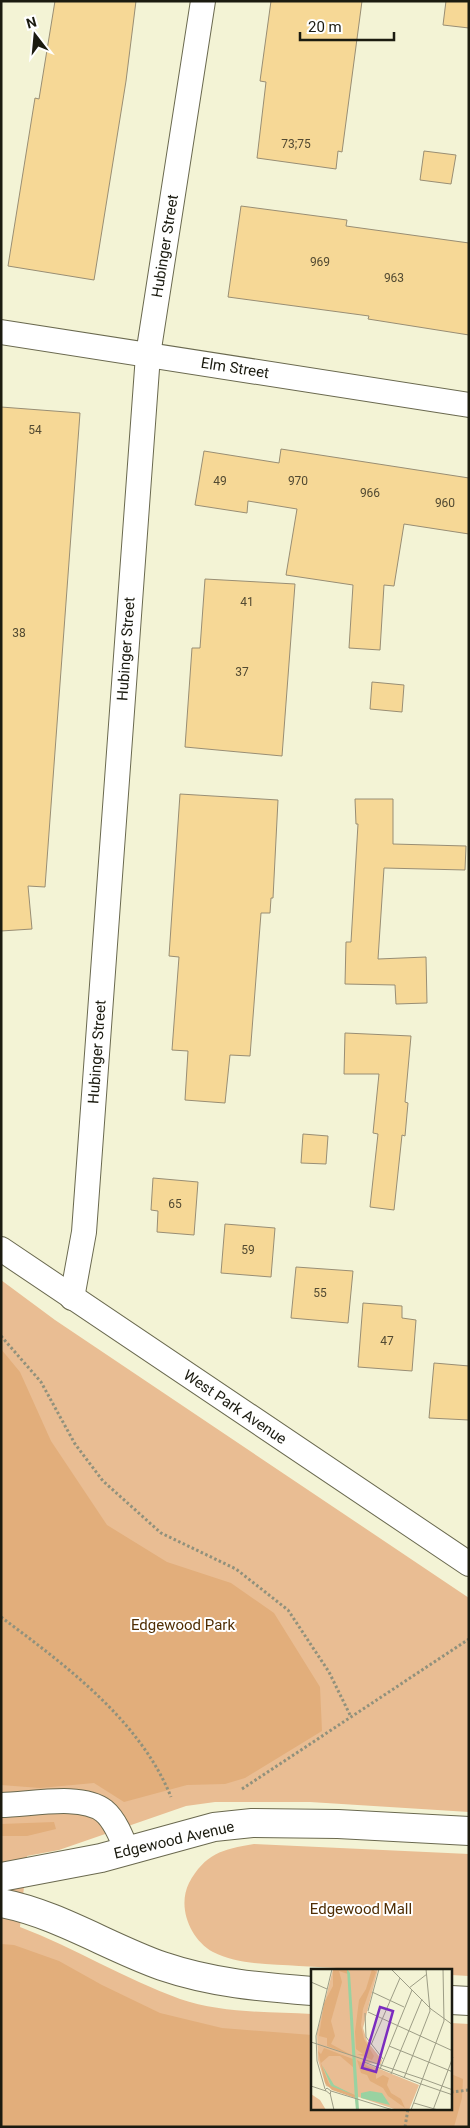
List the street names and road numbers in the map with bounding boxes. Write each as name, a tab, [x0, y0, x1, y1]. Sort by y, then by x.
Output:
street label: Hubinger Street	[148, 193, 182, 299]
street label: Elm Street	[200, 354, 270, 382]
street label: Hubinger Street	[113, 596, 139, 702]
street label: Hubinger Street	[84, 999, 110, 1105]
street label: West Park Avenue	[180, 1366, 290, 1448]
street label: Edgewood Avenue	[112, 1817, 236, 1863]

